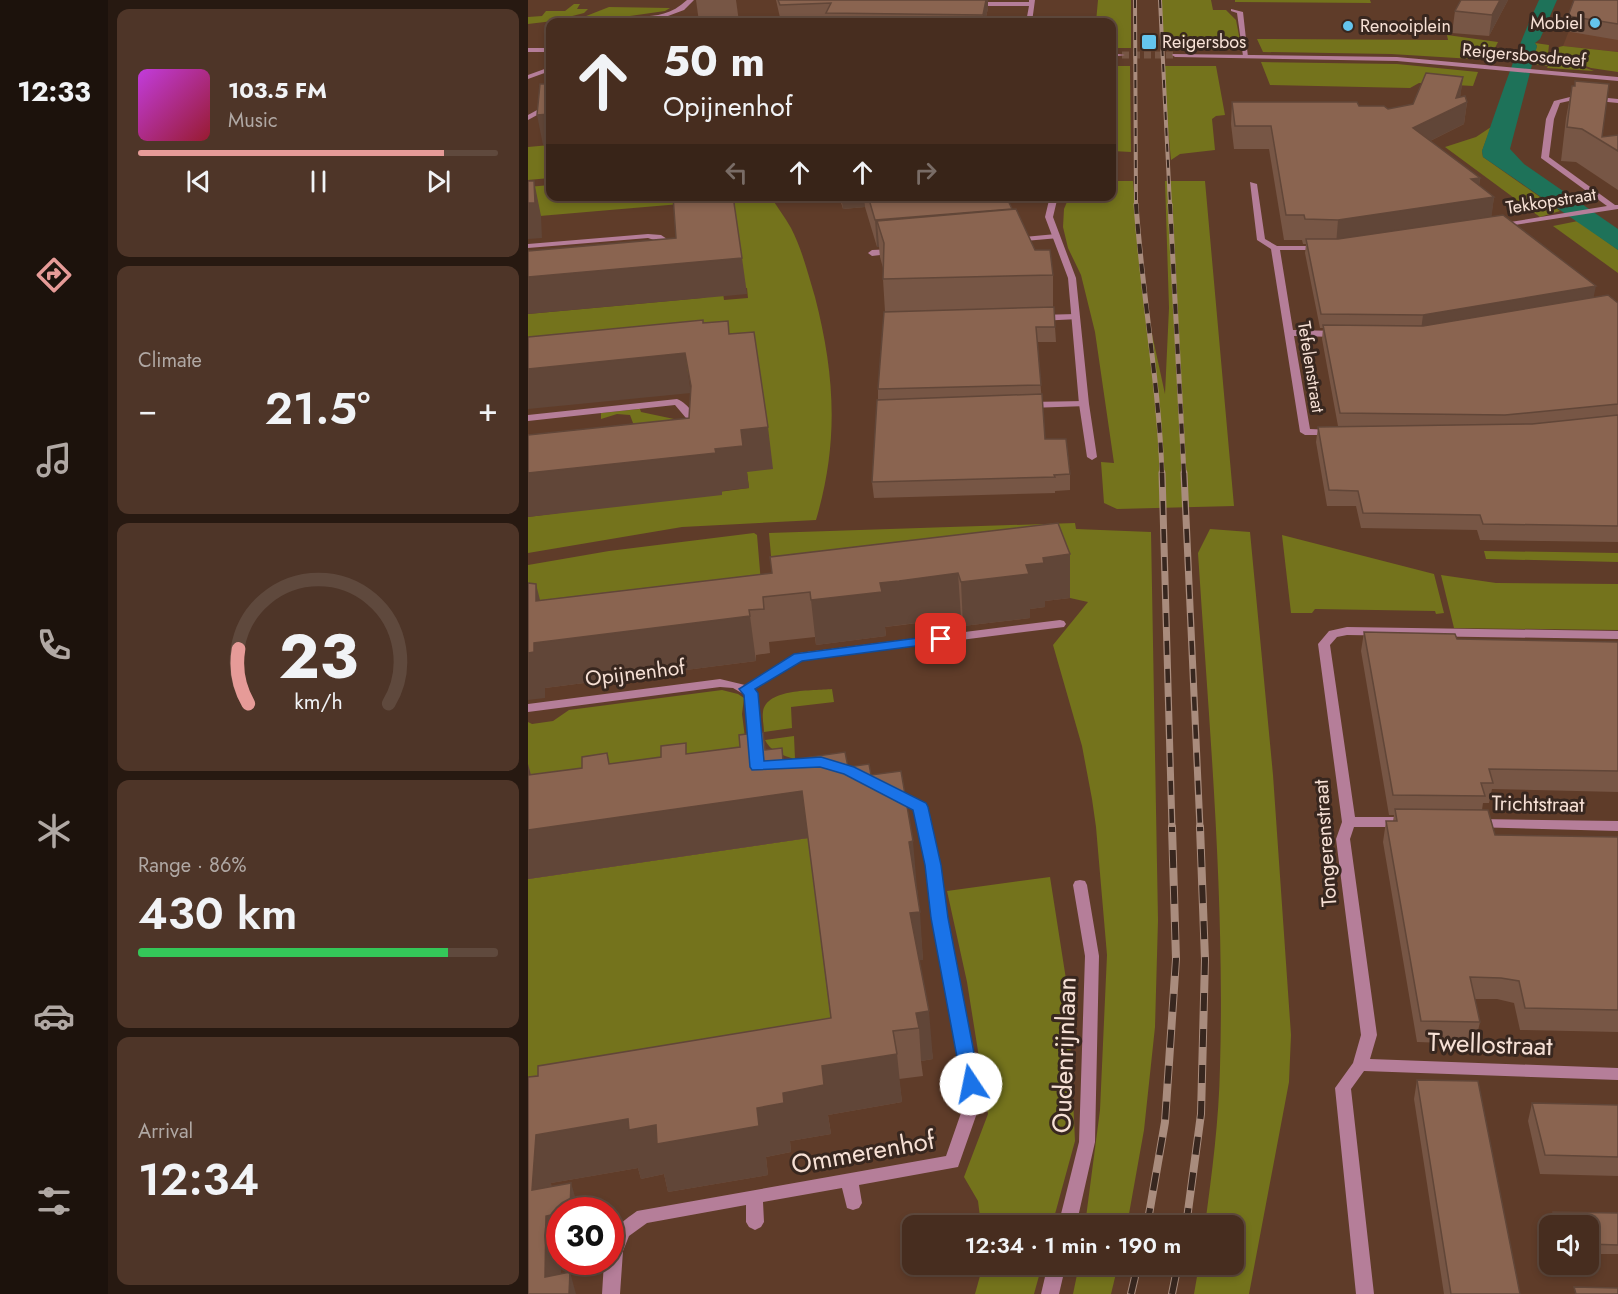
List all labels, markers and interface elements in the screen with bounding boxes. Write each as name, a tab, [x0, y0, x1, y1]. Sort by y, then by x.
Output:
place label: Mobiel	[1530, 10, 1583, 36]
place label: Renooiplein	[1360, 13, 1451, 39]
marker: Mobiel	[1588, 16, 1602, 30]
marker: Renooiplein	[1341, 19, 1355, 33]
place label: Reigersbos	[1162, 29, 1246, 55]
text: 50 m	[663, 31, 765, 92]
marker: Reigersbos	[1140, 33, 1158, 51]
street label: Reigersbosdreef	[1461, 37, 1588, 73]
icon: ahead	[564, 42, 642, 120]
text: 12:33	[17, 72, 91, 111]
text: 103.5 FM	[228, 74, 327, 106]
text: Opijnenhof	[663, 87, 792, 126]
text: Music	[228, 106, 278, 135]
icon: left	[720, 156, 753, 189]
icon: ahead	[783, 156, 816, 189]
icon: ahead	[846, 156, 879, 189]
icon: right	[909, 156, 942, 189]
icon: previous	[182, 165, 215, 198]
icon: pause	[302, 165, 335, 198]
icon: next	[422, 165, 455, 198]
street label: Tekkopstraat	[1504, 181, 1599, 221]
icon: directions	[33, 254, 75, 296]
street label: Tefelenstraat	[1291, 319, 1331, 415]
text: Climate	[138, 346, 202, 375]
text: 21.5°	[265, 376, 370, 441]
text: −	[138, 386, 157, 433]
text: +	[478, 386, 498, 433]
icon: music	[33, 439, 75, 481]
text: 23	[278, 611, 358, 701]
pin	[915, 613, 966, 664]
icon: arrive	[924, 622, 957, 655]
icon: phone	[33, 624, 75, 666]
street label: Opijnenhof	[583, 652, 688, 694]
text: km/h	[294, 686, 342, 717]
street label: Tongerenstraat	[1306, 778, 1344, 908]
street label: Trichtstraat	[1491, 788, 1585, 820]
icon: climate	[33, 810, 75, 852]
text: Range · 86%	[138, 851, 246, 880]
text: 430 km	[138, 881, 297, 946]
street label: Oudenrijnlaan	[1042, 976, 1086, 1134]
icon: car	[33, 995, 75, 1037]
street label: Twellostraat	[1427, 1023, 1554, 1065]
position arrow	[939, 1052, 1003, 1116]
text: Arrival	[138, 1117, 193, 1146]
street label: Ommerenhof	[788, 1121, 938, 1183]
text: 12:34	[138, 1147, 259, 1212]
icon: filters	[33, 1180, 75, 1222]
speed limit sign: 30	[546, 1197, 624, 1275]
map controls	[1539, 1215, 1599, 1275]
button: sound	[1539, 1215, 1599, 1275]
text: 12:34 · 1 min · 190 m	[965, 1229, 1181, 1261]

